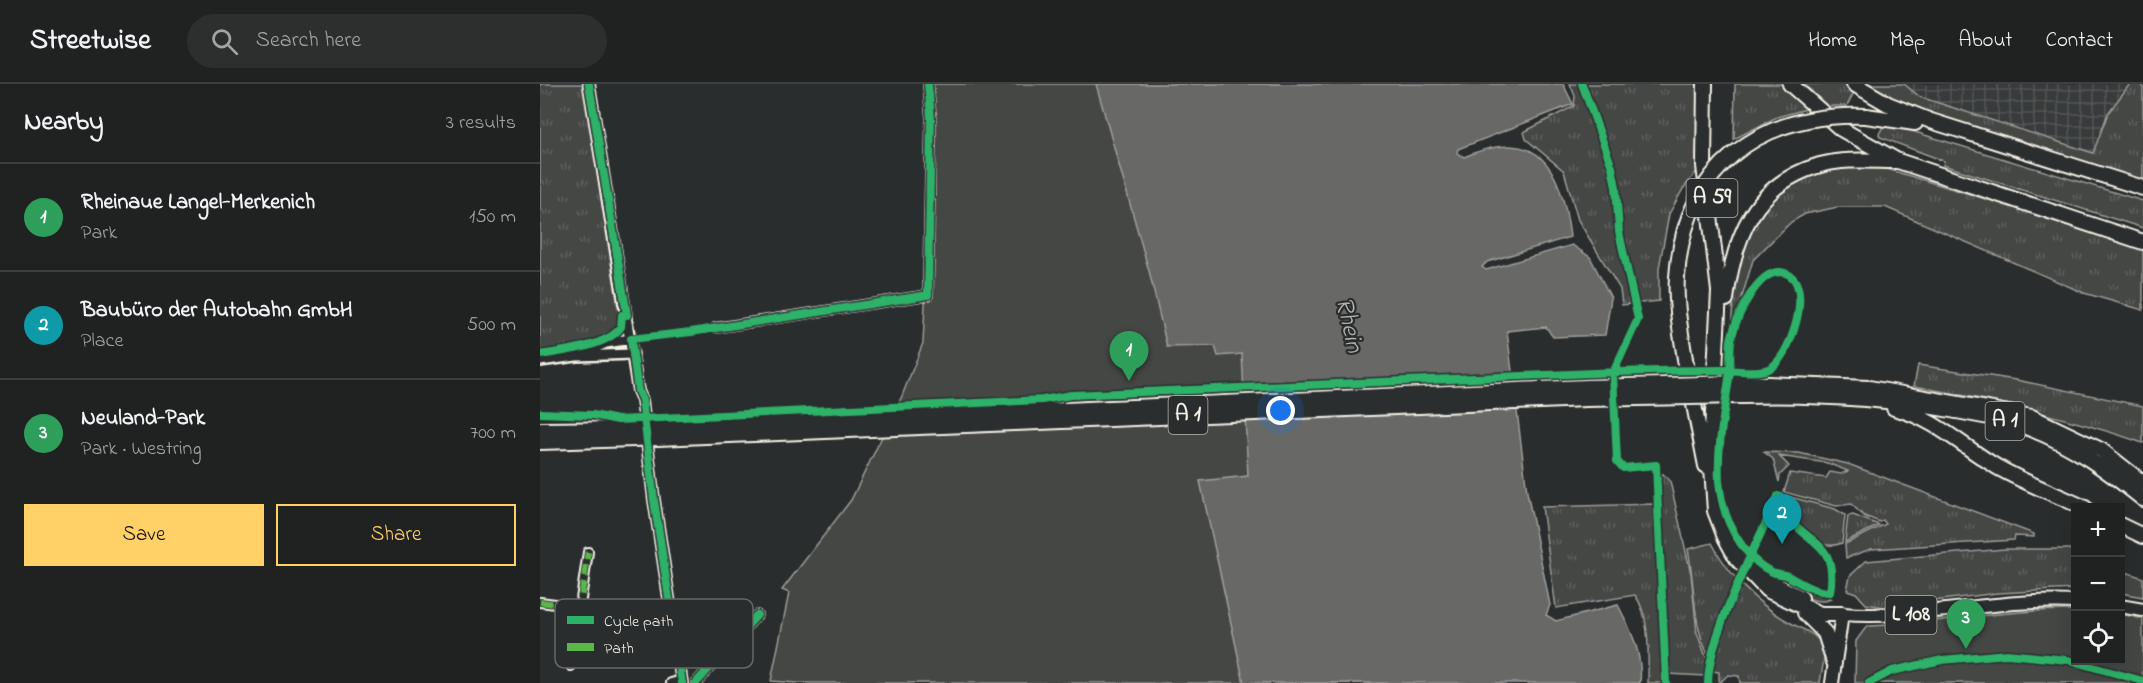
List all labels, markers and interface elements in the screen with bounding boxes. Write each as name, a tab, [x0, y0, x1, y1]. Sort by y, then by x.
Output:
search box	[187, 14, 607, 68]
text: Streetwise	[30, 21, 151, 62]
icon: search	[208, 25, 241, 58]
text: Search here	[256, 25, 361, 57]
text: Home	[1808, 26, 1857, 56]
text: Map	[1890, 26, 1925, 56]
text: About	[1958, 26, 2012, 56]
text: Contact	[2045, 26, 2113, 56]
text: Nearby	[24, 104, 103, 142]
text: 3 results	[446, 109, 516, 138]
road number: A 59	[1686, 179, 1738, 217]
text: Rheinaue Langel-Merkenich	[81, 187, 315, 219]
text: 1	[40, 203, 47, 232]
text: 150 m	[469, 203, 516, 232]
text: Park	[81, 219, 117, 248]
water label: Rhein	[1324, 294, 1373, 357]
text: Baubüro der Autobahn GmbH	[81, 295, 352, 327]
text: 2	[39, 311, 48, 340]
text: 500 m	[467, 311, 516, 340]
text: Place	[81, 327, 123, 356]
pin: 1	[1110, 332, 1148, 381]
road number: A 1	[1168, 396, 1208, 434]
your location	[1266, 396, 1295, 425]
road number: A 1	[1986, 402, 2024, 440]
text: Neuland-Park	[81, 403, 205, 435]
text: 3	[39, 419, 48, 448]
text: 700 m	[470, 419, 516, 448]
text: Park · Westring	[81, 435, 201, 464]
pin: 2	[1762, 494, 1802, 544]
map controls	[2071, 503, 2125, 665]
button: +	[2071, 503, 2125, 557]
button: Save	[24, 504, 264, 566]
button: Share	[276, 504, 516, 566]
button: −	[2071, 557, 2125, 611]
road number: L 108	[1886, 596, 1936, 634]
legend	[555, 599, 753, 668]
pin: 3	[1946, 600, 1986, 649]
text: Cycle path	[604, 610, 673, 634]
button: locate	[2071, 611, 2125, 665]
text: Path	[604, 637, 634, 661]

